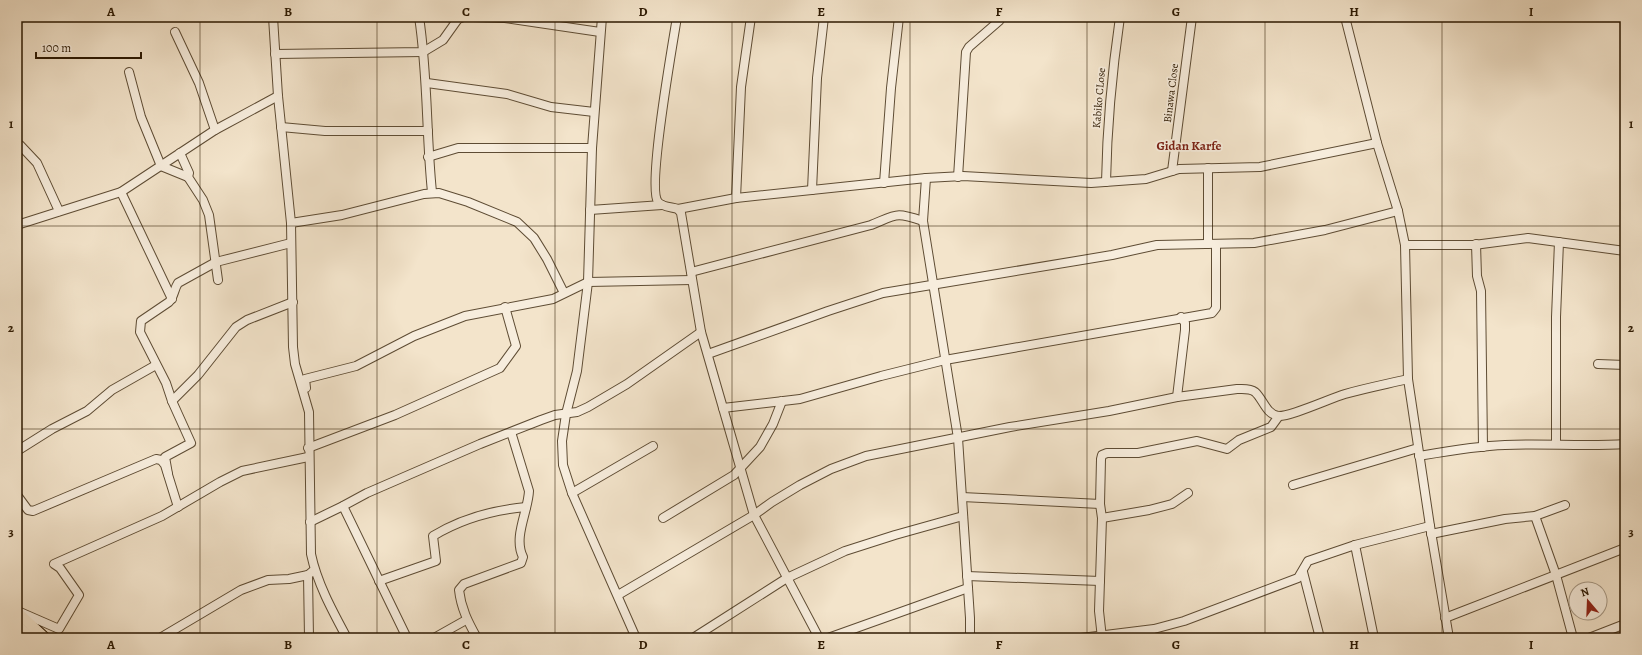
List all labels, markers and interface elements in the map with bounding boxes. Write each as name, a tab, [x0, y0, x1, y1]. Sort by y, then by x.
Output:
text: A	[106, 3, 116, 20]
text: B	[284, 3, 292, 20]
text: C	[462, 3, 470, 20]
text: D	[638, 3, 648, 20]
text: E	[817, 3, 825, 20]
text: F	[996, 3, 1003, 20]
text: G	[1172, 3, 1180, 20]
text: H	[1349, 3, 1359, 20]
text: I	[1529, 3, 1534, 20]
scale bar	[36, 34, 141, 60]
text: 100 m	[42, 40, 71, 56]
street label: Binawa Close	[1160, 62, 1182, 124]
street label: Kabiko CLose	[1089, 67, 1109, 129]
text: 1	[9, 115, 14, 132]
text: 1	[1629, 115, 1634, 132]
district label: Gidan Karfe	[1156, 137, 1222, 154]
text: 2	[8, 319, 15, 336]
text: 2	[1628, 319, 1635, 336]
text: 3	[8, 523, 14, 540]
text: 3	[1628, 523, 1634, 540]
north arrow	[1568, 581, 1608, 621]
text: N	[1579, 584, 1591, 600]
text: A	[106, 636, 116, 653]
text: B	[284, 636, 292, 653]
text: C	[462, 636, 470, 653]
text: D	[638, 636, 648, 653]
text: E	[817, 636, 825, 653]
text: F	[996, 636, 1003, 653]
text: G	[1172, 636, 1180, 653]
text: H	[1349, 636, 1359, 653]
text: I	[1529, 636, 1534, 653]

